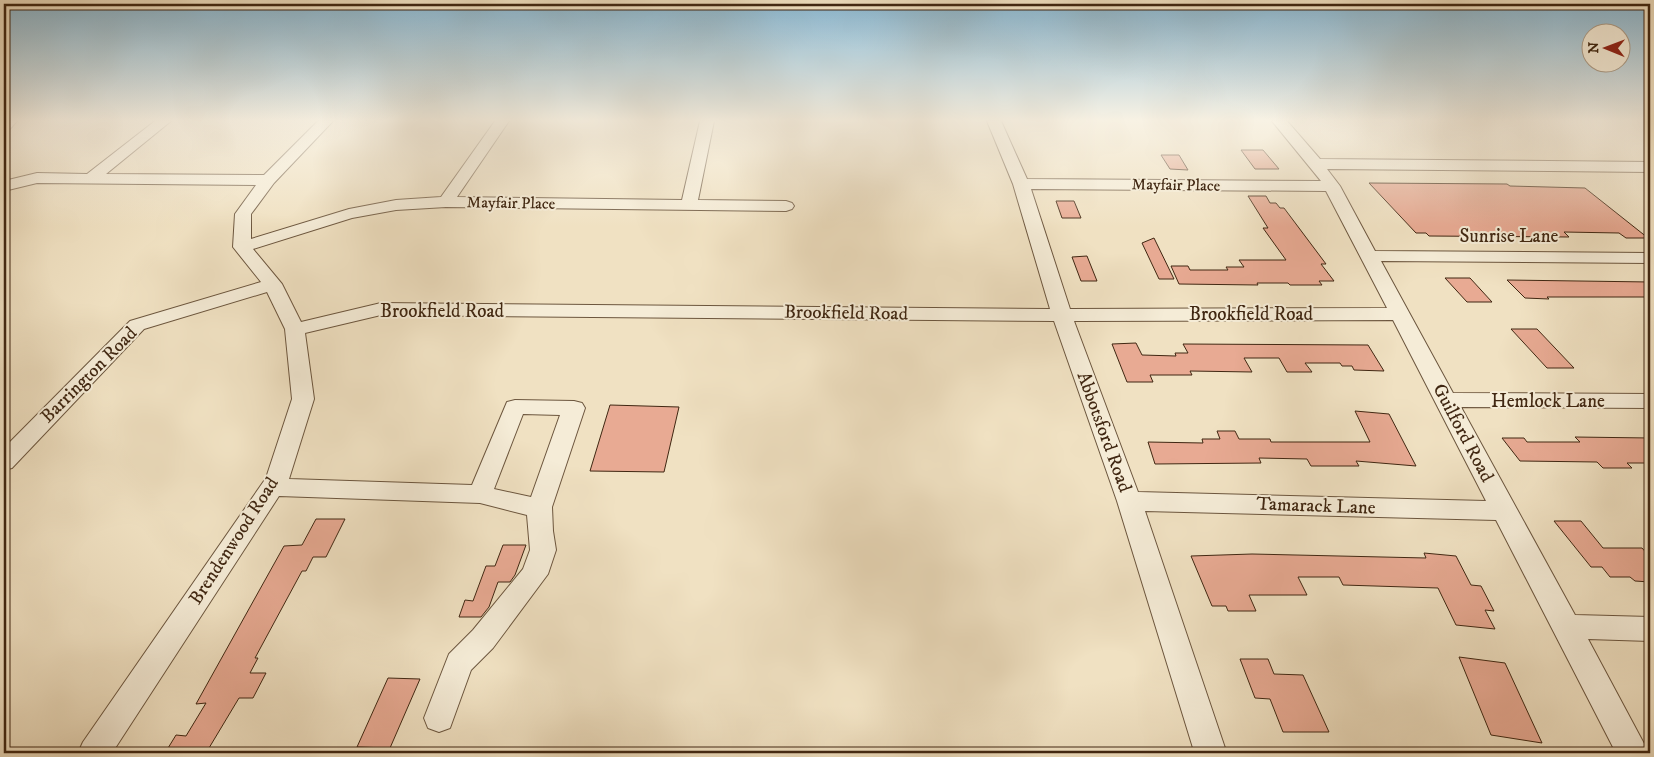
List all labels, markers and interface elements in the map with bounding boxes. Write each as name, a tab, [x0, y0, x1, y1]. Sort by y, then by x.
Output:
north arrow	[1582, 22, 1632, 72]
text: N	[1585, 41, 1603, 54]
street label: Mayfair Place	[1131, 174, 1221, 196]
street label: Mayfair Place	[466, 192, 556, 214]
street label: Sunrise Lane	[1460, 225, 1559, 248]
street label: Brookfield Road	[380, 300, 505, 323]
street label: Brookfield Road	[784, 300, 909, 326]
street label: Brookfield Road	[1189, 303, 1314, 326]
street label: Barrington Road	[36, 322, 142, 428]
street label: Abbotsford Road	[1072, 369, 1137, 496]
street label: Guilford Road	[1427, 380, 1499, 487]
street label: Hemlock Lane	[1491, 390, 1605, 413]
street label: Brendenwood Road	[184, 472, 284, 609]
street label: Tamarack Lane	[1256, 492, 1376, 520]

